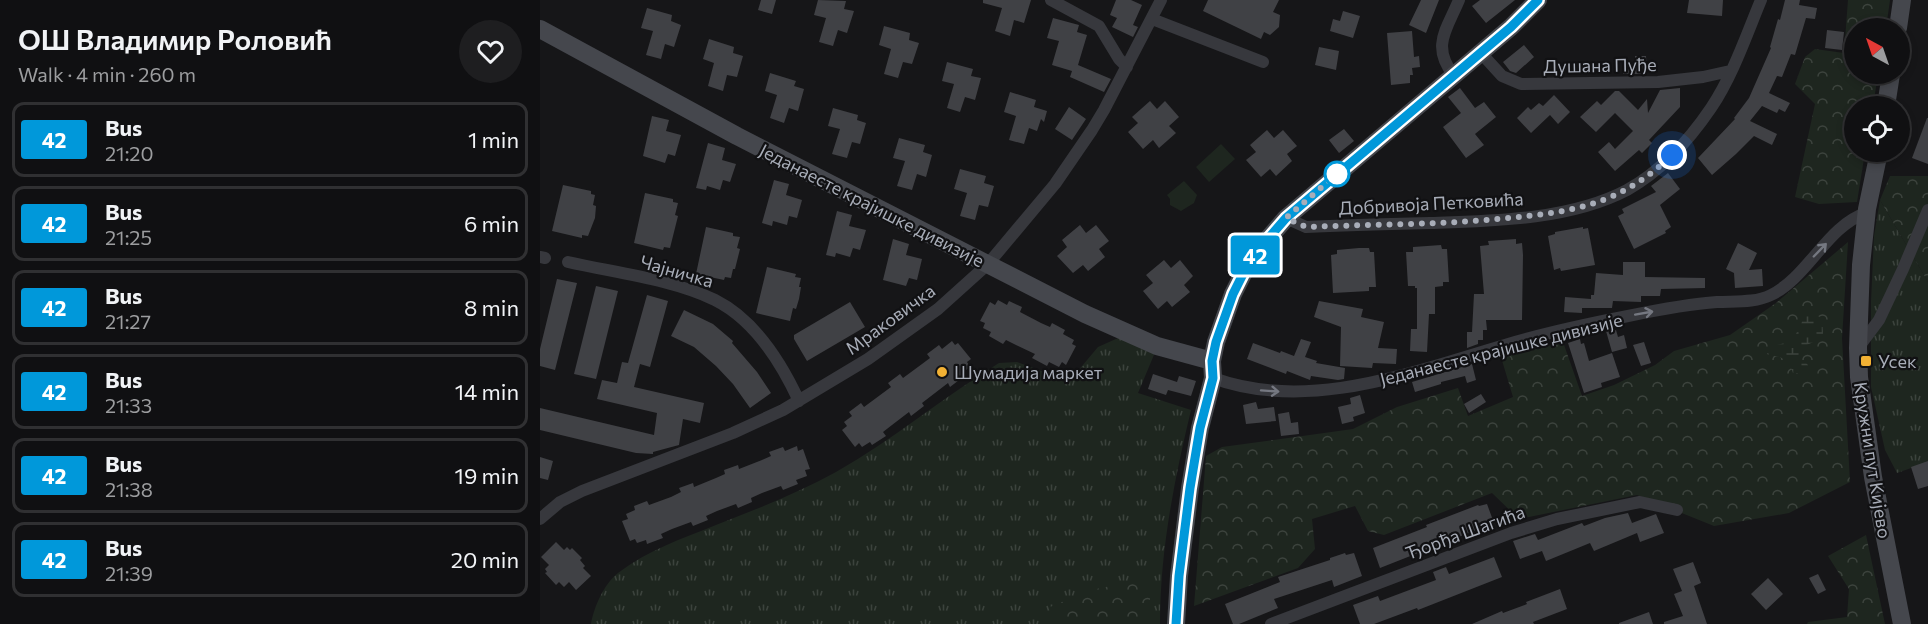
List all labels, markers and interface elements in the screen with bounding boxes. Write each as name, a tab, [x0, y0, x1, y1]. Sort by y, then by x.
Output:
north arrow	[1844, 18, 1910, 84]
map controls	[1844, 18, 1910, 162]
button: heart	[459, 20, 522, 83]
text: ОШ Владимир Роловић	[18, 22, 332, 56]
street label: Душана Пуђе	[1543, 53, 1657, 77]
text: Walk · 4 min · 260 m	[18, 62, 196, 86]
button: locate	[1844, 96, 1910, 162]
text: Bus	[105, 114, 142, 141]
text: 1 min	[468, 126, 519, 153]
text: 42	[42, 127, 66, 152]
street label: Једанаесте крајишке дивизије	[756, 139, 988, 271]
your location	[1657, 140, 1687, 170]
text: 21:20	[105, 141, 153, 165]
unlabelled marker	[1324, 161, 1350, 187]
street label: Добривоја Петковића	[1338, 187, 1524, 219]
text: Bus	[105, 198, 142, 225]
text: 6 min	[464, 210, 519, 237]
text: 42	[42, 211, 66, 236]
text: 21:25	[105, 225, 152, 249]
line badge: 42	[1228, 236, 1282, 274]
text: 42	[1243, 243, 1267, 268]
one-way arrow	[1813, 243, 1827, 258]
street label: Чајничка	[638, 250, 716, 292]
street label: Мраковичка	[841, 279, 939, 359]
text: Bus	[105, 282, 142, 309]
text: 8 min	[464, 294, 519, 321]
text: 42	[42, 295, 66, 320]
one-way arrow	[1634, 307, 1654, 318]
street label: Једанаесте крајишке дивизије	[1377, 308, 1625, 390]
text: 21:27	[105, 309, 151, 333]
place label: Усек	[1878, 350, 1917, 372]
marker: Усек	[1859, 354, 1873, 368]
place label: Шумадија маркет	[954, 361, 1103, 383]
marker: Шумадија маркет	[935, 365, 949, 379]
text: Bus	[105, 366, 142, 393]
text: 14 min	[455, 378, 519, 405]
text: 42	[42, 379, 66, 404]
street label: Кружни пут Кијево	[1850, 380, 1896, 540]
one-way arrow	[1260, 386, 1279, 397]
text: 21:33	[105, 393, 152, 417]
text: Bus	[105, 450, 142, 477]
text: 19 min	[455, 462, 519, 489]
text: 42	[42, 463, 66, 488]
text: 21:38	[105, 477, 153, 501]
street label: Ђорђа Шагића	[1402, 500, 1528, 564]
text: Bus	[105, 534, 142, 561]
text: 20 min	[451, 546, 519, 573]
text: 42	[42, 547, 66, 572]
text: 21:39	[105, 561, 153, 585]

